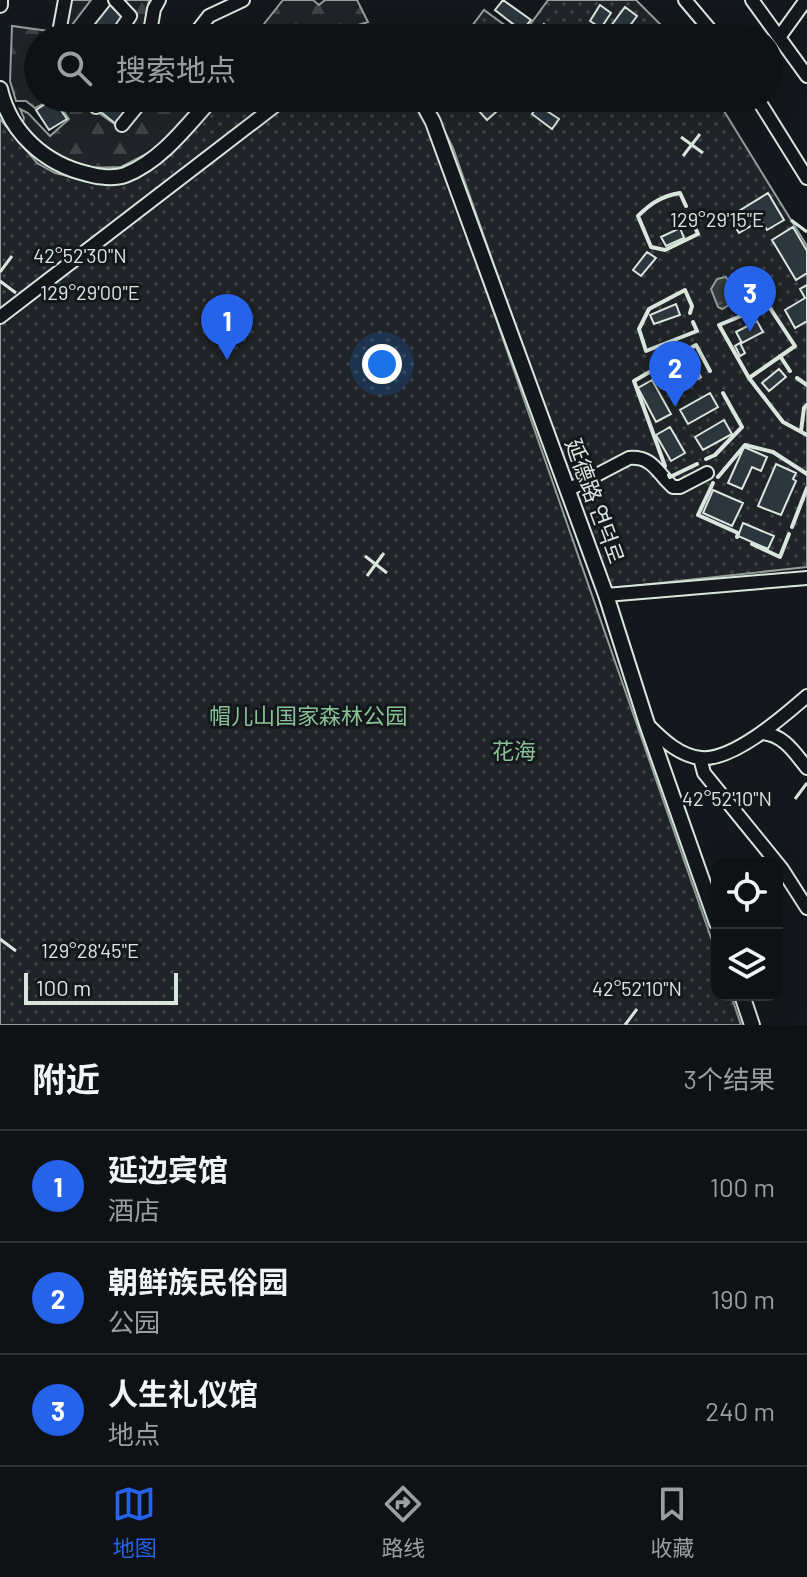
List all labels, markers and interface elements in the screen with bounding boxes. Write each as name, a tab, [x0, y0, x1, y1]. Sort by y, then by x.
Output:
search box	[24, 24, 783, 112]
icon: search	[52, 46, 96, 90]
text: 搜索地点	[116, 51, 236, 87]
text: 129°29'15"E	[670, 207, 764, 231]
text: 42°52'30"N	[33, 243, 127, 267]
pin: 3	[724, 266, 776, 332]
text: 129°29'00"E	[40, 280, 140, 304]
pin: 1	[201, 294, 253, 360]
pin: 2	[649, 341, 701, 407]
your location	[362, 344, 402, 384]
street label: 延德路 연덕로	[561, 435, 631, 567]
park label: 帽儿山国家森林公园	[209, 702, 407, 728]
park label: 花海	[492, 737, 536, 763]
text: 42°52'10"N	[682, 786, 772, 810]
map controls	[711, 857, 783, 1001]
button: locate	[711, 857, 783, 929]
button: layers	[711, 929, 783, 1001]
text: 129°28'45"E	[41, 938, 139, 962]
scale bar	[24, 969, 178, 1005]
text: 100 m	[36, 974, 91, 1000]
text: 42°52'10"N	[592, 976, 682, 1000]
text: 附近	[32, 1058, 100, 1099]
text: 3个结果	[684, 1063, 775, 1094]
text: 延边宾馆	[108, 1151, 228, 1187]
text: 1	[53, 1171, 63, 1202]
text: 100 m	[710, 1171, 775, 1202]
text: 酒店	[108, 1194, 160, 1225]
text: 朝鲜族民俗园	[108, 1263, 288, 1299]
text: 2	[51, 1283, 65, 1314]
text: 190 m	[711, 1283, 775, 1314]
text: 公园	[108, 1306, 160, 1337]
text: 人生礼仪馆	[108, 1375, 258, 1411]
text: 3	[51, 1395, 65, 1426]
text: 240 m	[705, 1395, 775, 1426]
text: 地点	[108, 1418, 160, 1449]
tab: 地图	[112, 1482, 157, 1562]
tab: 路线	[381, 1482, 426, 1562]
tab: 收藏	[650, 1482, 695, 1562]

